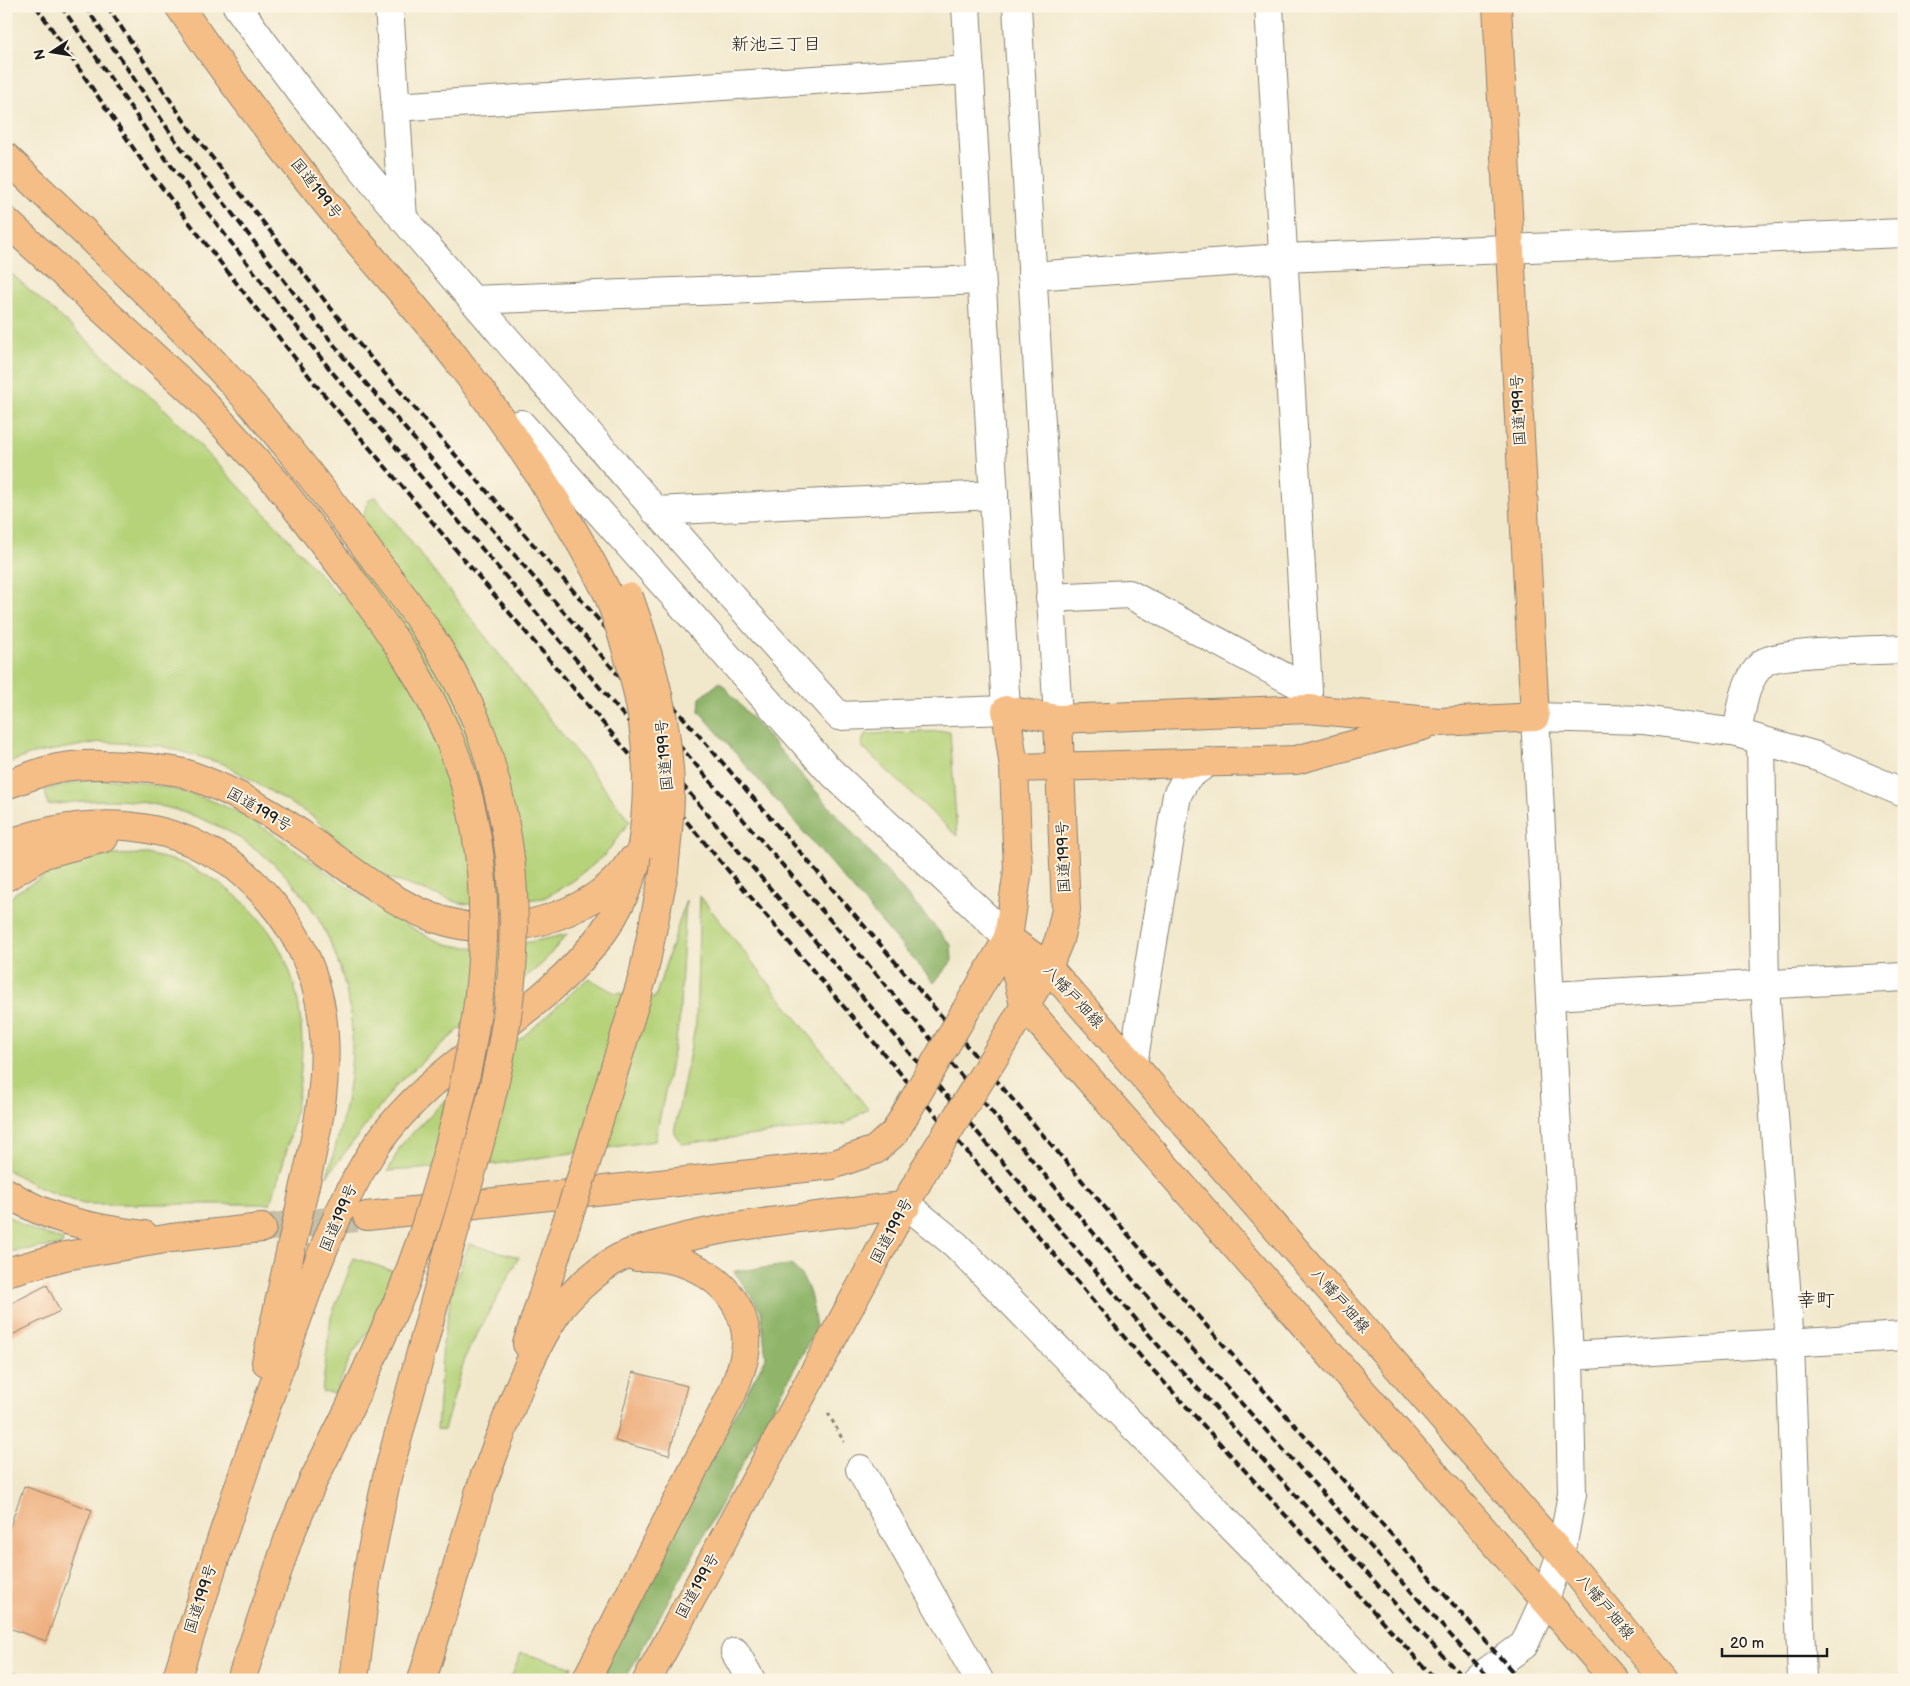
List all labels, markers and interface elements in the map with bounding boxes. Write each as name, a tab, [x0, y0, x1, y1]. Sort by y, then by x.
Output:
north arrow	[28, 28, 78, 78]
district label: 新池三丁目	[731, 34, 821, 55]
text: N	[30, 48, 49, 62]
street label: 国道199号	[286, 155, 346, 223]
street label: 国道199号	[1508, 373, 1530, 447]
street label: 国道199号	[652, 718, 678, 792]
street label: 国道199号	[223, 784, 295, 836]
street label: 国道199号	[1053, 820, 1075, 894]
street label: 八幡戸畑線	[1039, 961, 1107, 1033]
street label: 国道199号	[316, 1181, 362, 1255]
street label: 国道199号	[867, 1194, 917, 1268]
street label: 八幡戸畑線	[1307, 1265, 1373, 1337]
district label: 幸町	[1797, 1289, 1835, 1312]
street label: 国道199号	[672, 1550, 724, 1622]
street label: 国道199号	[181, 1561, 221, 1637]
street label: 八幡戸畑線	[1572, 1570, 1638, 1644]
scale bar	[1722, 1626, 1828, 1658]
text: 20 m	[1730, 1634, 1764, 1653]

